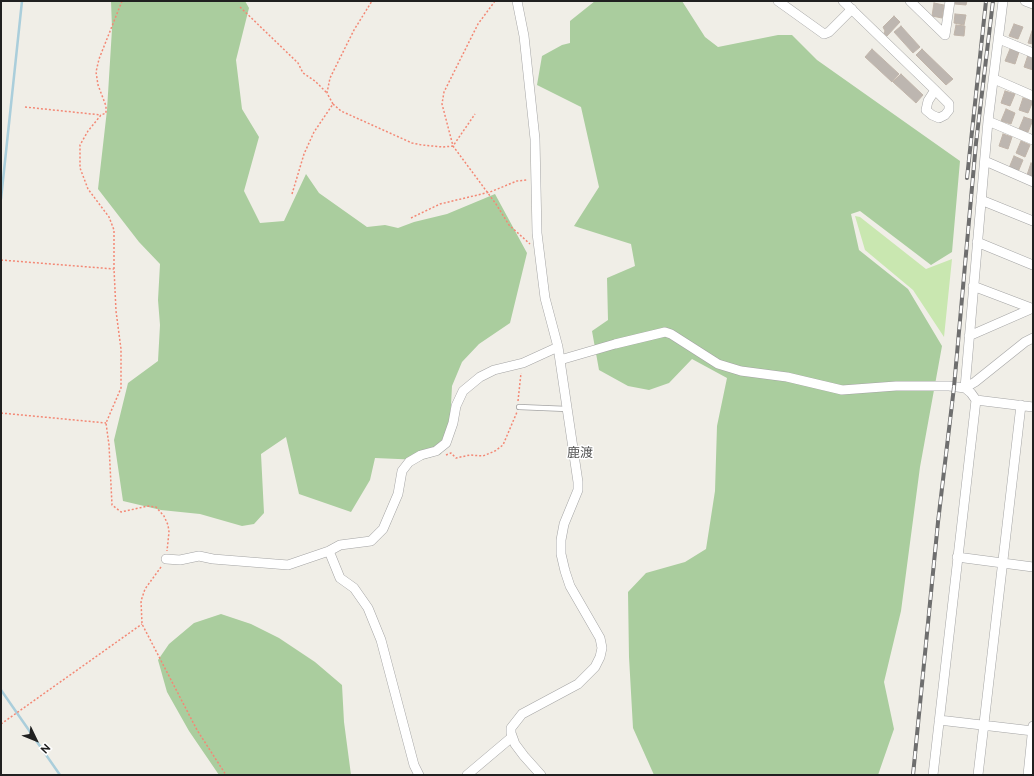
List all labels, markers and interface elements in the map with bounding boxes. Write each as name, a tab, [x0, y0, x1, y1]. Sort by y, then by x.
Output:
district label: 鹿渡	[567, 445, 593, 461]
north arrow	[16, 720, 56, 760]
text: N	[38, 741, 53, 756]

